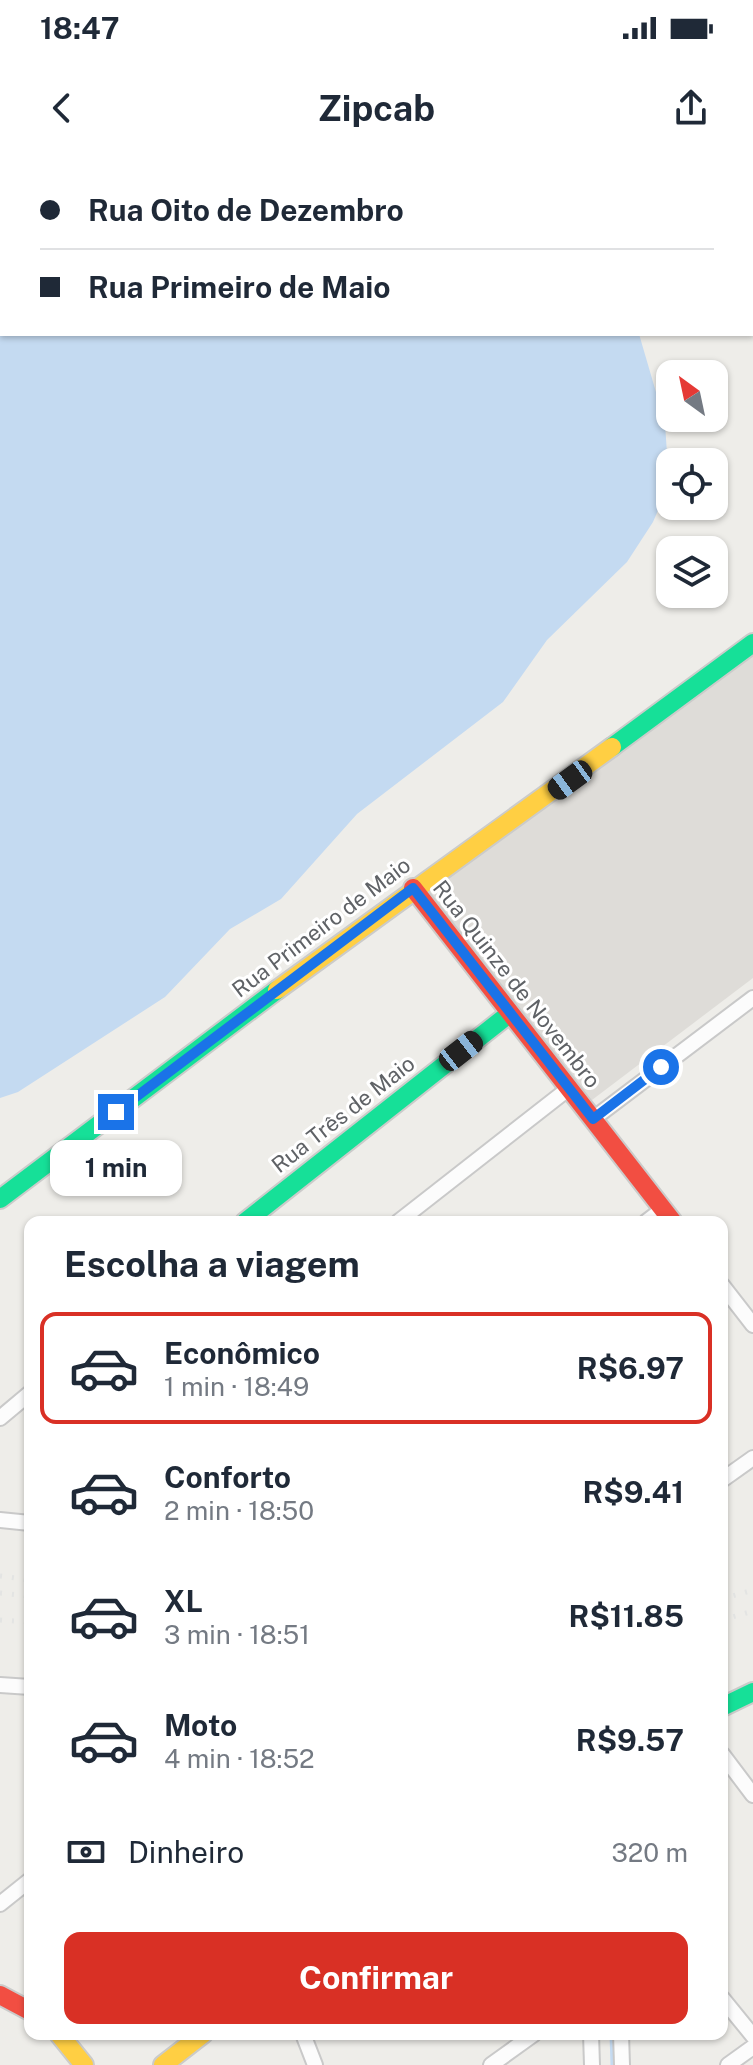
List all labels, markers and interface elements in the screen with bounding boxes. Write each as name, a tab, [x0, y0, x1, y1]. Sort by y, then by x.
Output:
text: 18:47	[40, 10, 119, 46]
icon: back	[40, 86, 84, 130]
icon: share	[669, 86, 713, 130]
text: Zipcab	[318, 87, 435, 129]
text: Rua Oito de Dezembro	[88, 192, 404, 228]
text: Rua Primeiro de Maio	[88, 269, 391, 305]
north arrow	[656, 360, 728, 432]
map controls	[656, 360, 728, 608]
button: locate	[656, 448, 728, 520]
button: layers	[656, 536, 728, 608]
car	[544, 756, 596, 804]
street label: Rua Primeiro de Maio	[227, 852, 415, 1002]
street label: Rua Quinze de Novembro	[428, 875, 606, 1093]
car	[435, 1027, 487, 1075]
route start	[643, 1049, 679, 1085]
street label: Rua Três de Maio	[266, 1050, 420, 1178]
route end	[98, 1094, 134, 1130]
callout: 1 min	[50, 1140, 182, 1196]
text: 1 min	[85, 1152, 147, 1183]
text: Escolha a viagem	[64, 1243, 360, 1285]
icon: car	[68, 1332, 140, 1404]
text: Econômico	[164, 1335, 320, 1371]
text: R$6.97	[577, 1350, 684, 1386]
text: 1 min · 18:49	[164, 1371, 309, 1402]
icon: car	[68, 1456, 140, 1528]
text: Conforto	[164, 1459, 291, 1495]
text: R$9.41	[582, 1474, 684, 1510]
text: 2 min · 18:50	[164, 1495, 314, 1526]
icon: car	[68, 1580, 140, 1652]
text: XL	[164, 1583, 203, 1619]
text: R$11.85	[569, 1598, 684, 1634]
text: 3 min · 18:51	[164, 1619, 310, 1650]
icon: car	[68, 1704, 140, 1776]
text: Moto	[164, 1707, 237, 1743]
text: R$9.57	[576, 1722, 684, 1758]
text: 4 min · 18:52	[164, 1743, 315, 1774]
icon: cash	[64, 1830, 108, 1874]
text: Dinheiro	[128, 1834, 244, 1870]
text: 320 m	[611, 1837, 688, 1868]
button: Confirmar	[64, 1932, 688, 2024]

